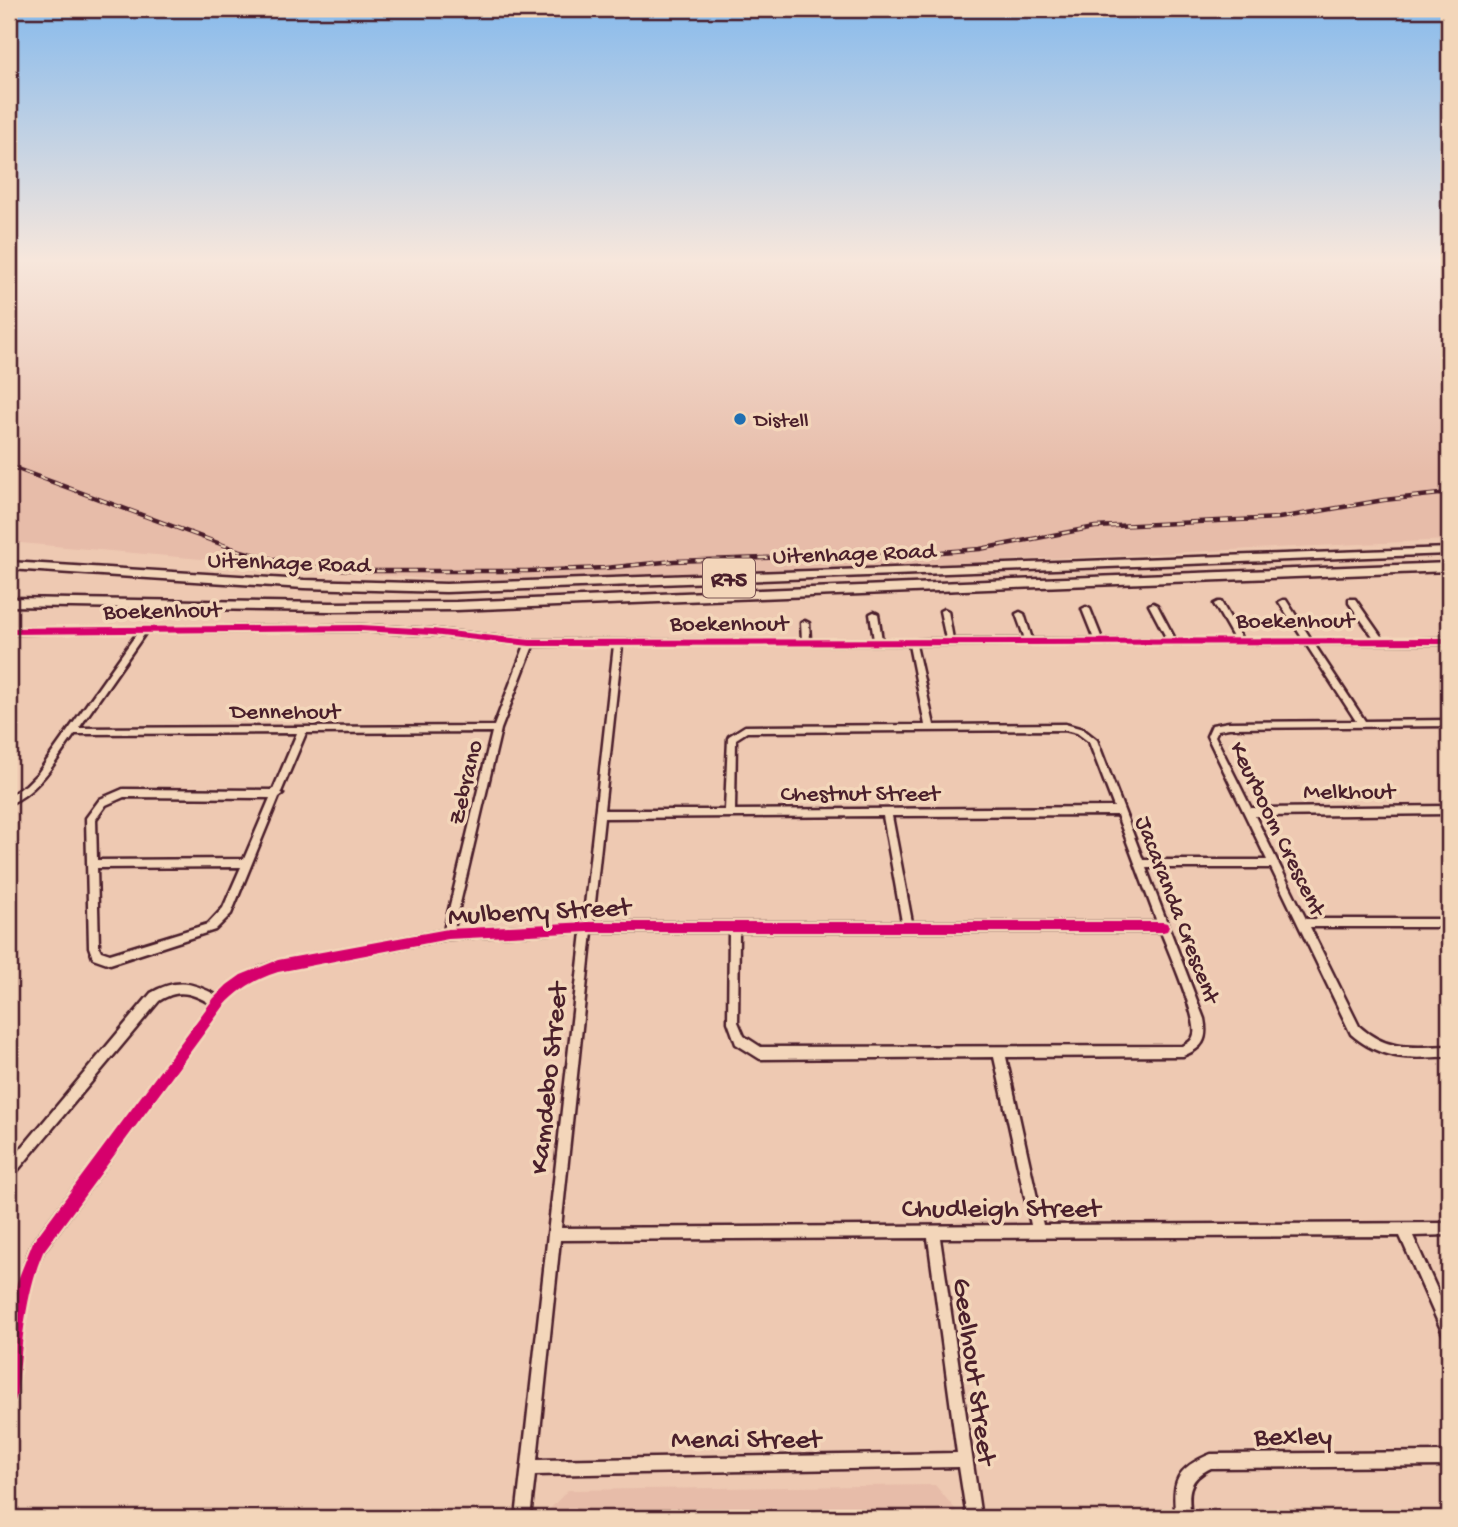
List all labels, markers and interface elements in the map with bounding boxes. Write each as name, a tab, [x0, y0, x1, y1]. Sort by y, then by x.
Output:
place label: Distell	[752, 410, 809, 435]
marker: Distell	[732, 411, 748, 427]
street label: Uitenhage Road	[772, 538, 938, 573]
street label: Uitenhage Road	[207, 547, 373, 582]
road number: R75	[703, 558, 755, 598]
street label: Boekenhout	[102, 597, 224, 628]
street label: Boekenhout	[1235, 608, 1356, 637]
street label: Boekenhout	[669, 611, 790, 640]
street label: Dennehout	[228, 699, 342, 728]
street label: Zebrano	[444, 737, 491, 828]
street label: Keurboom Crescent	[1221, 738, 1332, 923]
street label: Melkhout	[1303, 779, 1397, 808]
street label: Chestnut Street	[780, 781, 942, 810]
street label: Jacaranda Crescent	[1127, 813, 1226, 1010]
street label: Mulberry Street	[447, 892, 634, 935]
street label: Kamdebo Street	[524, 979, 577, 1176]
street label: Chudleigh Street	[902, 1194, 1103, 1227]
street label: Geelhout Street	[943, 1276, 1002, 1470]
street label: Bexley	[1253, 1422, 1332, 1455]
street label: Menai Street	[671, 1425, 824, 1458]

